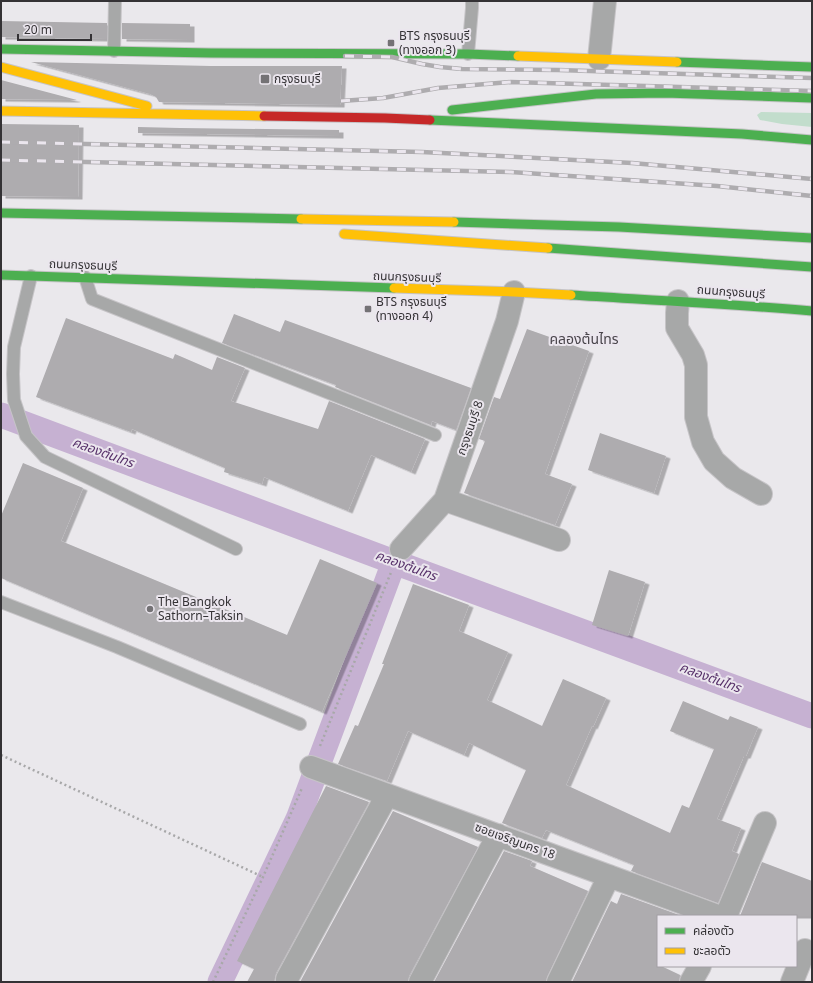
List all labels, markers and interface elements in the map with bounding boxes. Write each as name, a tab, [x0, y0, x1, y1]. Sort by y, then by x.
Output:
scale bar	[18, 16, 91, 42]
text: 20 m	[24, 21, 52, 39]
place label: BTS กรุงธนบุรี (ทางออก 3)	[399, 27, 470, 59]
marker: BTS กรุงธนบุรี (ทางออก 3)	[386, 38, 396, 48]
place label: กรุงธนบุรี	[274, 70, 321, 88]
marker: กรุงธนบุรี	[259, 73, 271, 85]
street label: ถนนกรุงธนบุรี	[48, 255, 118, 275]
street label: ถนนกรุงธนบุรี	[372, 267, 442, 287]
street label: ถนนกรุงธนบุรี	[696, 281, 766, 303]
place label: BTS กรุงธนบุรี (ทางออก 4)	[376, 293, 447, 325]
marker: BTS กรุงธนบุรี (ทางออก 4)	[363, 304, 373, 314]
district label: คลองต้นไทร	[549, 329, 619, 350]
street label: กรุงธนบุรี 8	[452, 398, 488, 458]
water label: คลองต้นไทร	[69, 433, 138, 474]
water label: คลองต้นไทร	[372, 546, 441, 587]
place label: The Bangkok Sathorn–Taksin	[158, 593, 243, 625]
marker: The Bangkok Sathorn–Taksin	[145, 604, 155, 614]
water label: คลองต้นไทร	[676, 658, 745, 699]
street label: ซอยเจริญนคร 18	[472, 818, 558, 864]
legend	[657, 915, 797, 967]
text: คล่องตัว	[693, 922, 734, 940]
text: ชะลอตัว	[693, 942, 731, 960]

